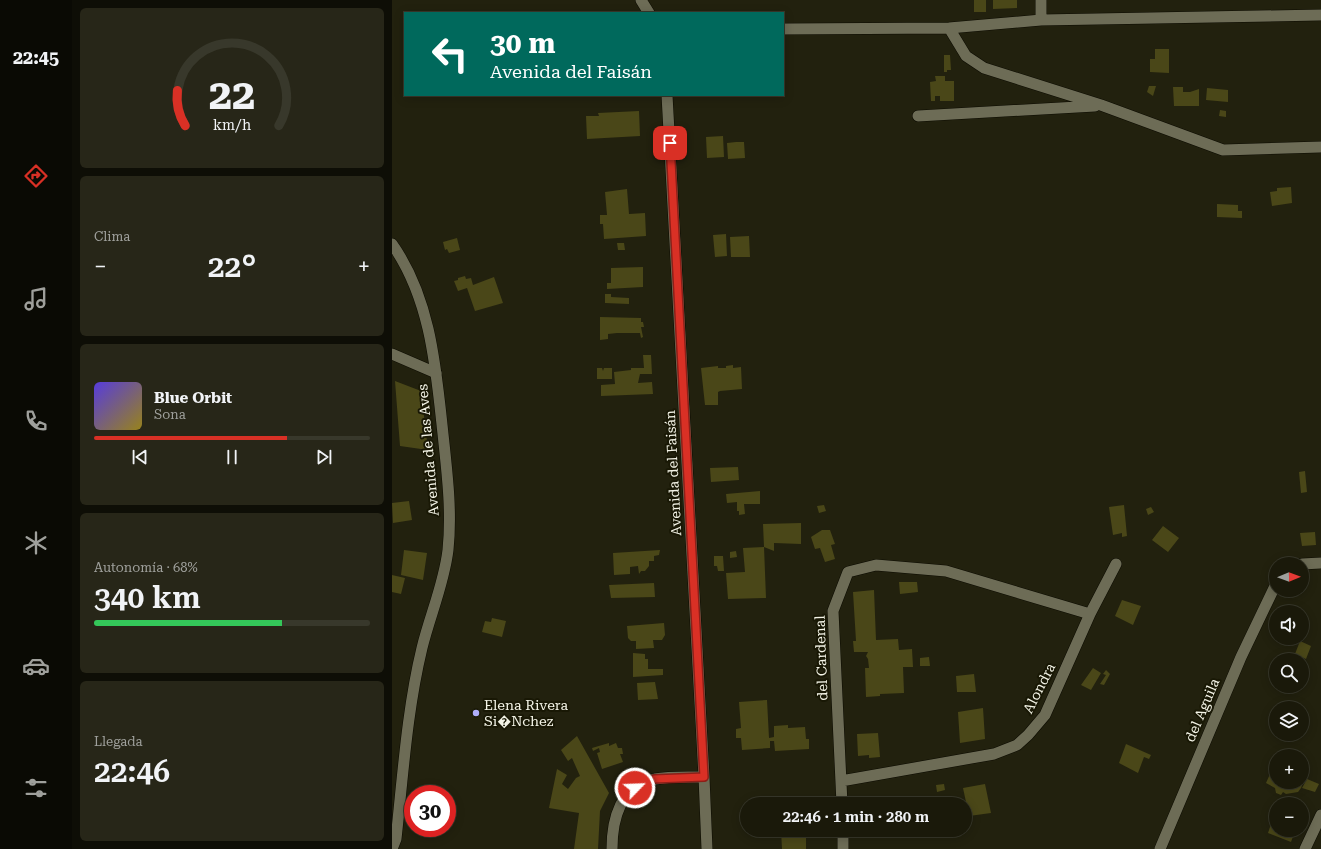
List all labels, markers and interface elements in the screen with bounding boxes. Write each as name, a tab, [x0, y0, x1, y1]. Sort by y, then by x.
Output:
text: 30 m	[490, 27, 555, 60]
icon: left	[424, 28, 476, 80]
text: 22:45	[13, 47, 59, 68]
text: Avenida del Faisán	[490, 61, 652, 82]
text: 22	[209, 70, 255, 119]
text: km/h	[213, 117, 251, 133]
pin	[653, 126, 687, 160]
icon: arrive	[659, 132, 681, 154]
icon: directions	[22, 162, 50, 190]
text: Clima	[94, 229, 130, 244]
text: 22°	[208, 249, 256, 284]
text: −	[94, 254, 106, 279]
text: +	[358, 254, 370, 279]
icon: music	[22, 285, 50, 313]
street label: Avenida de las Aves	[414, 383, 442, 517]
text: Blue Orbit	[154, 389, 232, 407]
icon: phone	[22, 407, 50, 435]
text: Sona	[154, 407, 186, 422]
street label: Avenida del Faisán	[662, 410, 684, 536]
icon: previous	[129, 446, 151, 468]
icon: pause	[221, 446, 243, 468]
icon: next	[313, 446, 335, 468]
icon: climate	[22, 529, 50, 557]
north arrow	[1269, 557, 1309, 597]
map controls	[1269, 557, 1309, 837]
text: Autonomía · 68%	[94, 560, 198, 575]
text: 340 km	[94, 580, 201, 615]
button: sound	[1269, 605, 1309, 645]
street label: del Cardenal	[811, 614, 830, 701]
icon: car	[22, 652, 50, 680]
button: search	[1269, 653, 1309, 693]
street label: Alondra	[1020, 660, 1059, 716]
street label: del Aguila	[1181, 675, 1223, 744]
place label: Elena Rivera Si�Nchez	[484, 697, 568, 729]
button: layers	[1269, 701, 1309, 741]
marker: Elena Rivera Si�Nchez	[471, 708, 481, 718]
text: Llegada	[94, 734, 143, 749]
button: +	[1269, 749, 1309, 789]
text: 22:46	[94, 754, 170, 789]
position arrow	[614, 767, 656, 809]
icon: filters	[22, 774, 50, 802]
speed limit sign: 30	[404, 785, 456, 837]
button: −	[1269, 797, 1309, 837]
text: 22:46 · 1 min · 280 m	[783, 808, 929, 826]

